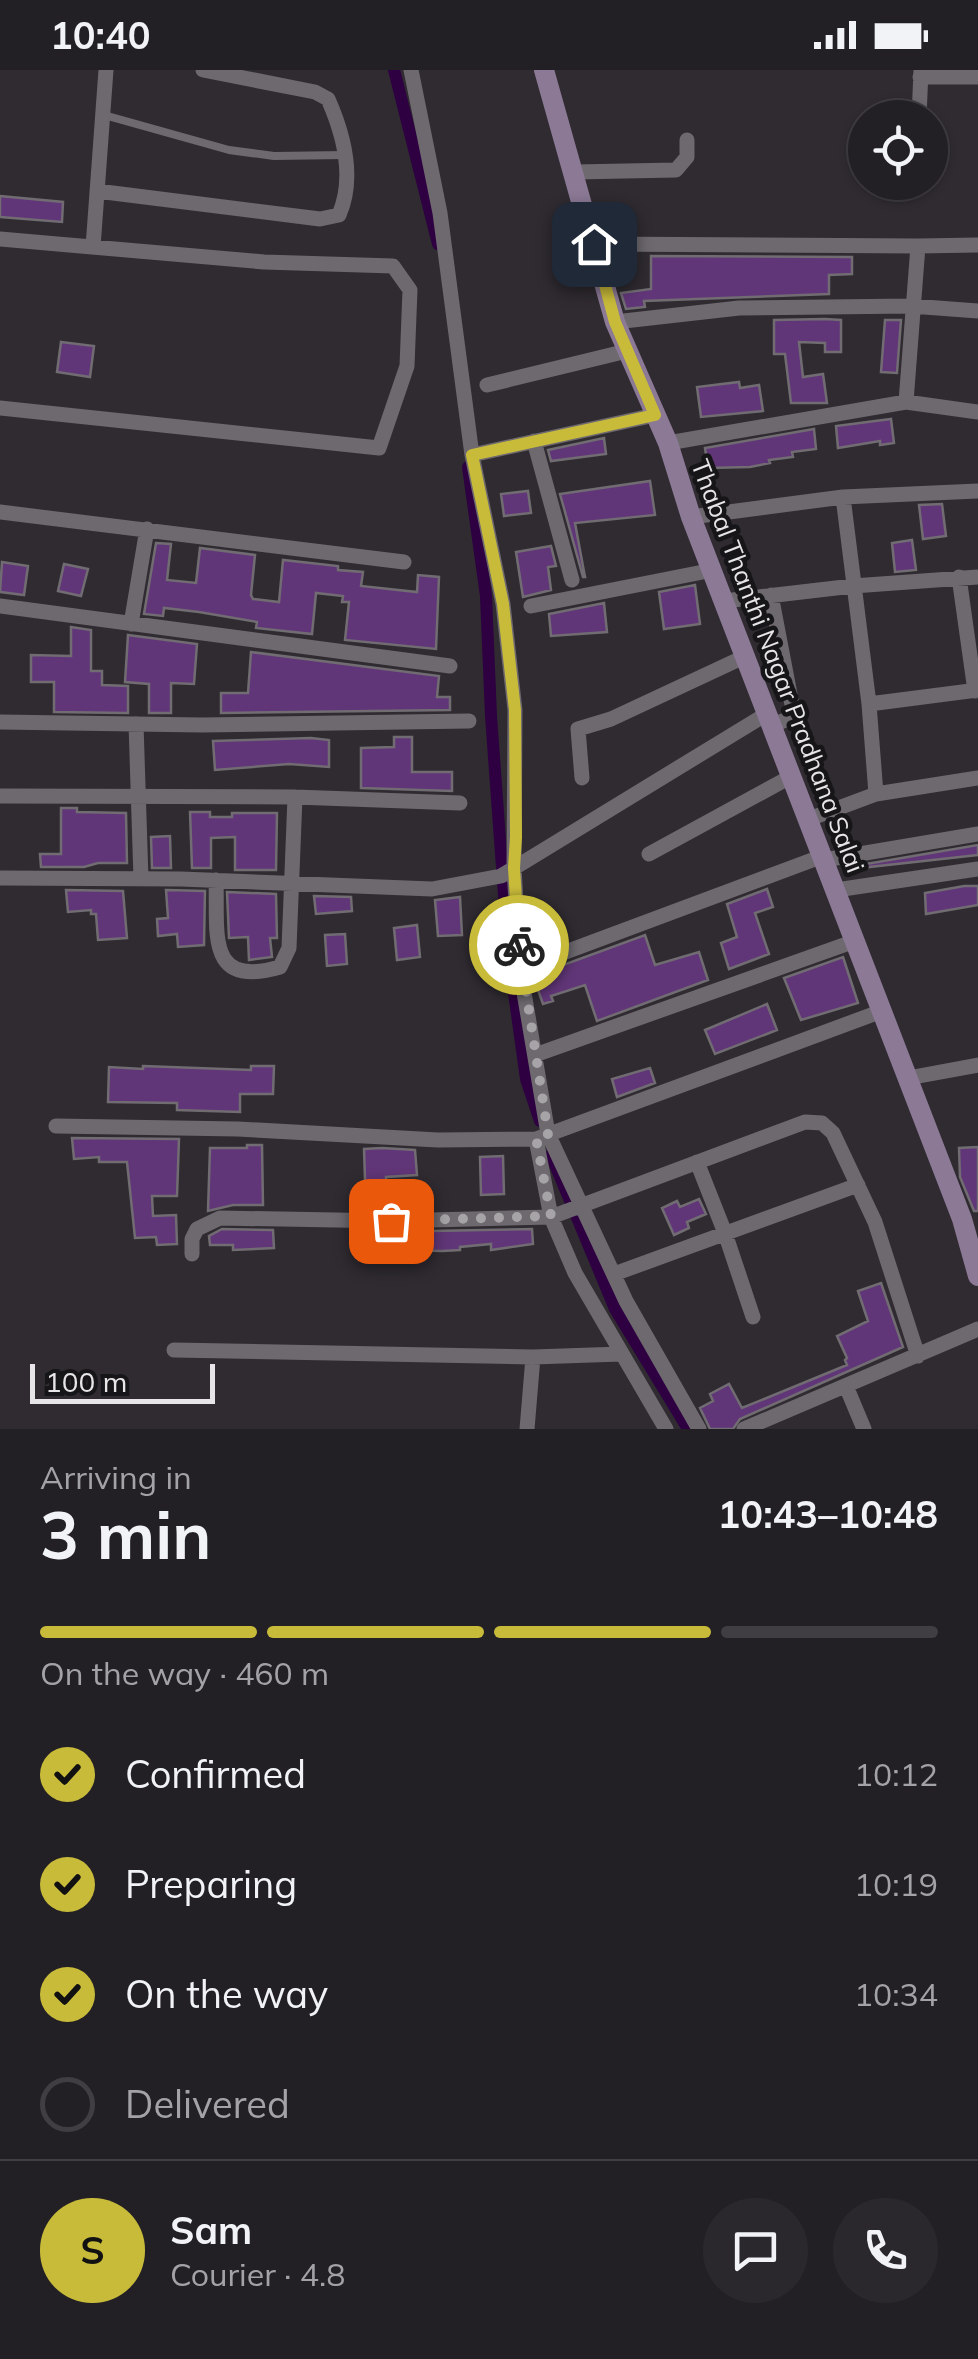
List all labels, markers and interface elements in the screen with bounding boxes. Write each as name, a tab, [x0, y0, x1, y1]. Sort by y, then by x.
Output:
text: 10:40	[50, 11, 151, 59]
map controls	[848, 100, 948, 200]
button: locate	[848, 100, 948, 200]
pin	[552, 202, 637, 287]
icon: home	[567, 217, 622, 272]
street label: Thabal Thanthi Nagar Pradhana Salai	[685, 455, 872, 877]
courier	[469, 895, 569, 995]
icon: bike	[492, 918, 547, 973]
pin	[349, 1179, 434, 1264]
icon: bag	[364, 1194, 419, 1249]
scale bar	[30, 1359, 215, 1404]
text: 100 m	[45, 1364, 127, 1399]
text: Arriving in	[40, 1457, 192, 1497]
text: 10:43–10:48	[718, 1490, 938, 1538]
text: 3 min	[40, 1494, 211, 1575]
text: On the way · 460 m	[40, 1653, 329, 1693]
icon: check	[40, 1747, 95, 1802]
text: Confirmed	[125, 1750, 306, 1798]
text: 10:12	[854, 1754, 938, 1794]
icon: check	[40, 1857, 95, 1912]
text: Preparing	[125, 1860, 297, 1908]
text: 10:19	[854, 1864, 938, 1904]
icon: check	[40, 1967, 95, 2022]
text: On the way	[125, 1970, 328, 2018]
text: 10:34	[854, 1974, 938, 2014]
text: Delivered	[125, 2080, 290, 2128]
button: chat	[703, 2198, 808, 2303]
button: phone	[833, 2198, 938, 2303]
text: Sam	[170, 2206, 252, 2254]
text: S	[80, 2226, 105, 2274]
text: Courier · 4.8	[170, 2254, 346, 2294]

